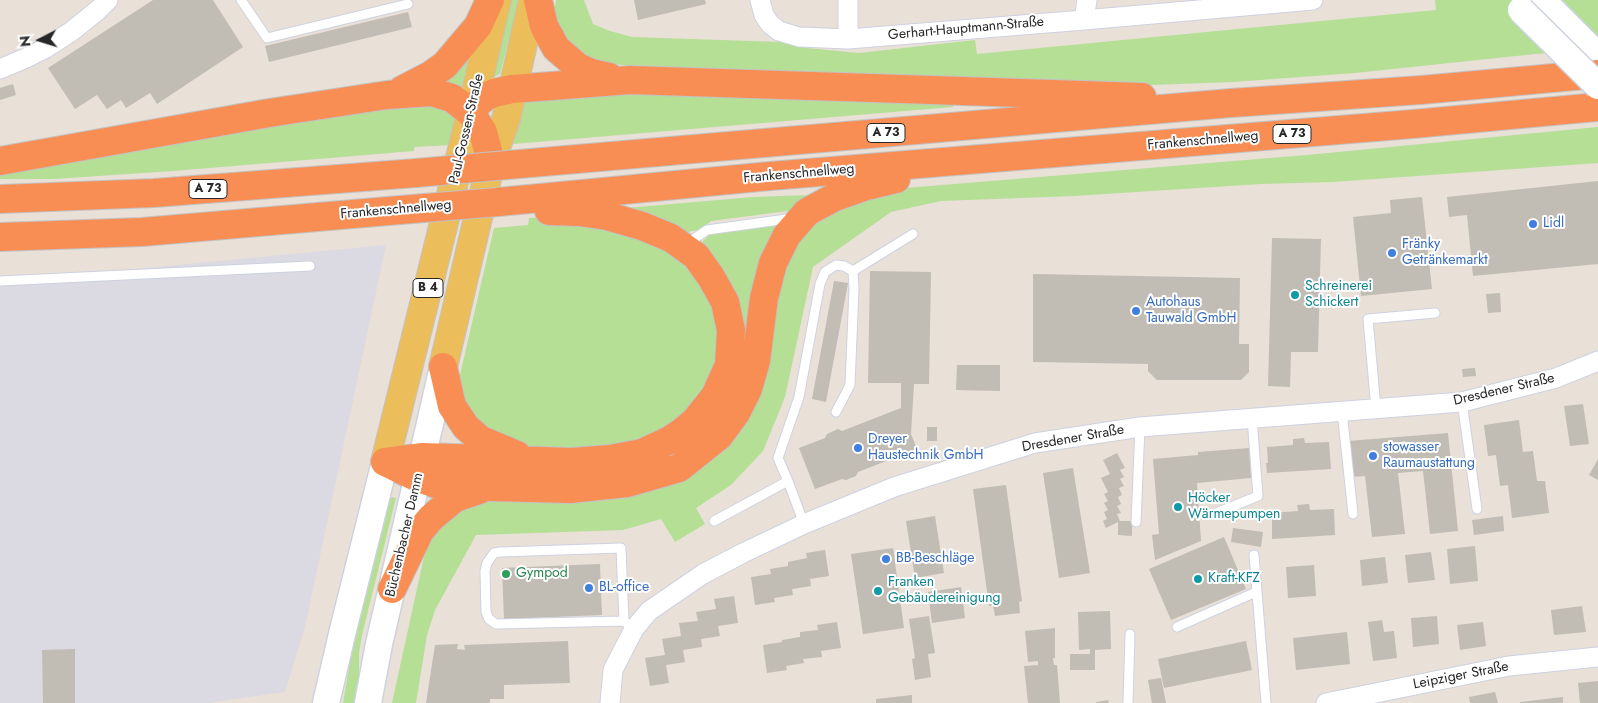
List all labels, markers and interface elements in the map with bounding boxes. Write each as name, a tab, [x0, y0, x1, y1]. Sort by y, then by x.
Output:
street label: Gerhart-Hauptmann-Straße	[887, 14, 1045, 44]
north arrow	[15, 15, 65, 65]
text: N	[15, 35, 36, 48]
street label: Paul-Gossen-Straße	[446, 72, 488, 186]
road number: A 73	[867, 124, 905, 142]
road number: A 73	[1273, 125, 1311, 144]
street label: Frankenschnellweg	[1147, 128, 1259, 154]
street label: Frankenschnellweg	[743, 161, 855, 187]
road number: A 73	[189, 180, 227, 198]
street label: Frankenschnellweg	[340, 197, 452, 223]
place label: Lidl	[1543, 216, 1564, 232]
marker: Lidl	[1527, 218, 1539, 230]
place label: Fränky Getränkemarkt	[1402, 237, 1487, 270]
marker: Fränky Getränkemarkt	[1386, 247, 1398, 259]
road number: B 4	[413, 278, 443, 298]
place label: Schreinerei Schickert	[1305, 279, 1372, 312]
marker: Schreinerei Schickert	[1289, 289, 1301, 301]
place label: Autohaus Tauwald GmbH	[1146, 295, 1237, 328]
marker: Autohaus Tauwald GmbH	[1130, 305, 1142, 317]
street label: Dresdener Straße	[1452, 370, 1556, 410]
street label: Dresdener Straße	[1021, 422, 1125, 456]
place label: Dreyer Haustechnik GmbH	[868, 432, 983, 464]
place label: stowasser Raumaustattung	[1383, 440, 1475, 472]
marker: Dreyer Haustechnik GmbH	[852, 442, 864, 454]
marker: stowasser Raumaustattung	[1367, 450, 1379, 462]
street label: Büchenbacher Damm	[383, 471, 427, 599]
place label: Höcker Wärmepumpen	[1188, 491, 1280, 524]
marker: Höcker Wärmepumpen	[1172, 501, 1184, 513]
place label: BB-Beschläge	[896, 551, 974, 567]
marker: BB-Beschläge	[880, 553, 892, 565]
place label: Gympod	[516, 566, 568, 582]
marker: Gympod	[500, 568, 512, 580]
place label: Kraft-KFZ	[1208, 571, 1260, 587]
marker: Kraft-KFZ	[1192, 573, 1204, 585]
place label: Franken Gebäudereinigung	[888, 575, 1000, 608]
place label: BL-office	[599, 580, 649, 596]
marker: BL-office	[583, 582, 595, 594]
marker: Franken Gebäudereinigung	[872, 585, 884, 597]
street label: Leipziger Straße	[1412, 659, 1510, 693]

